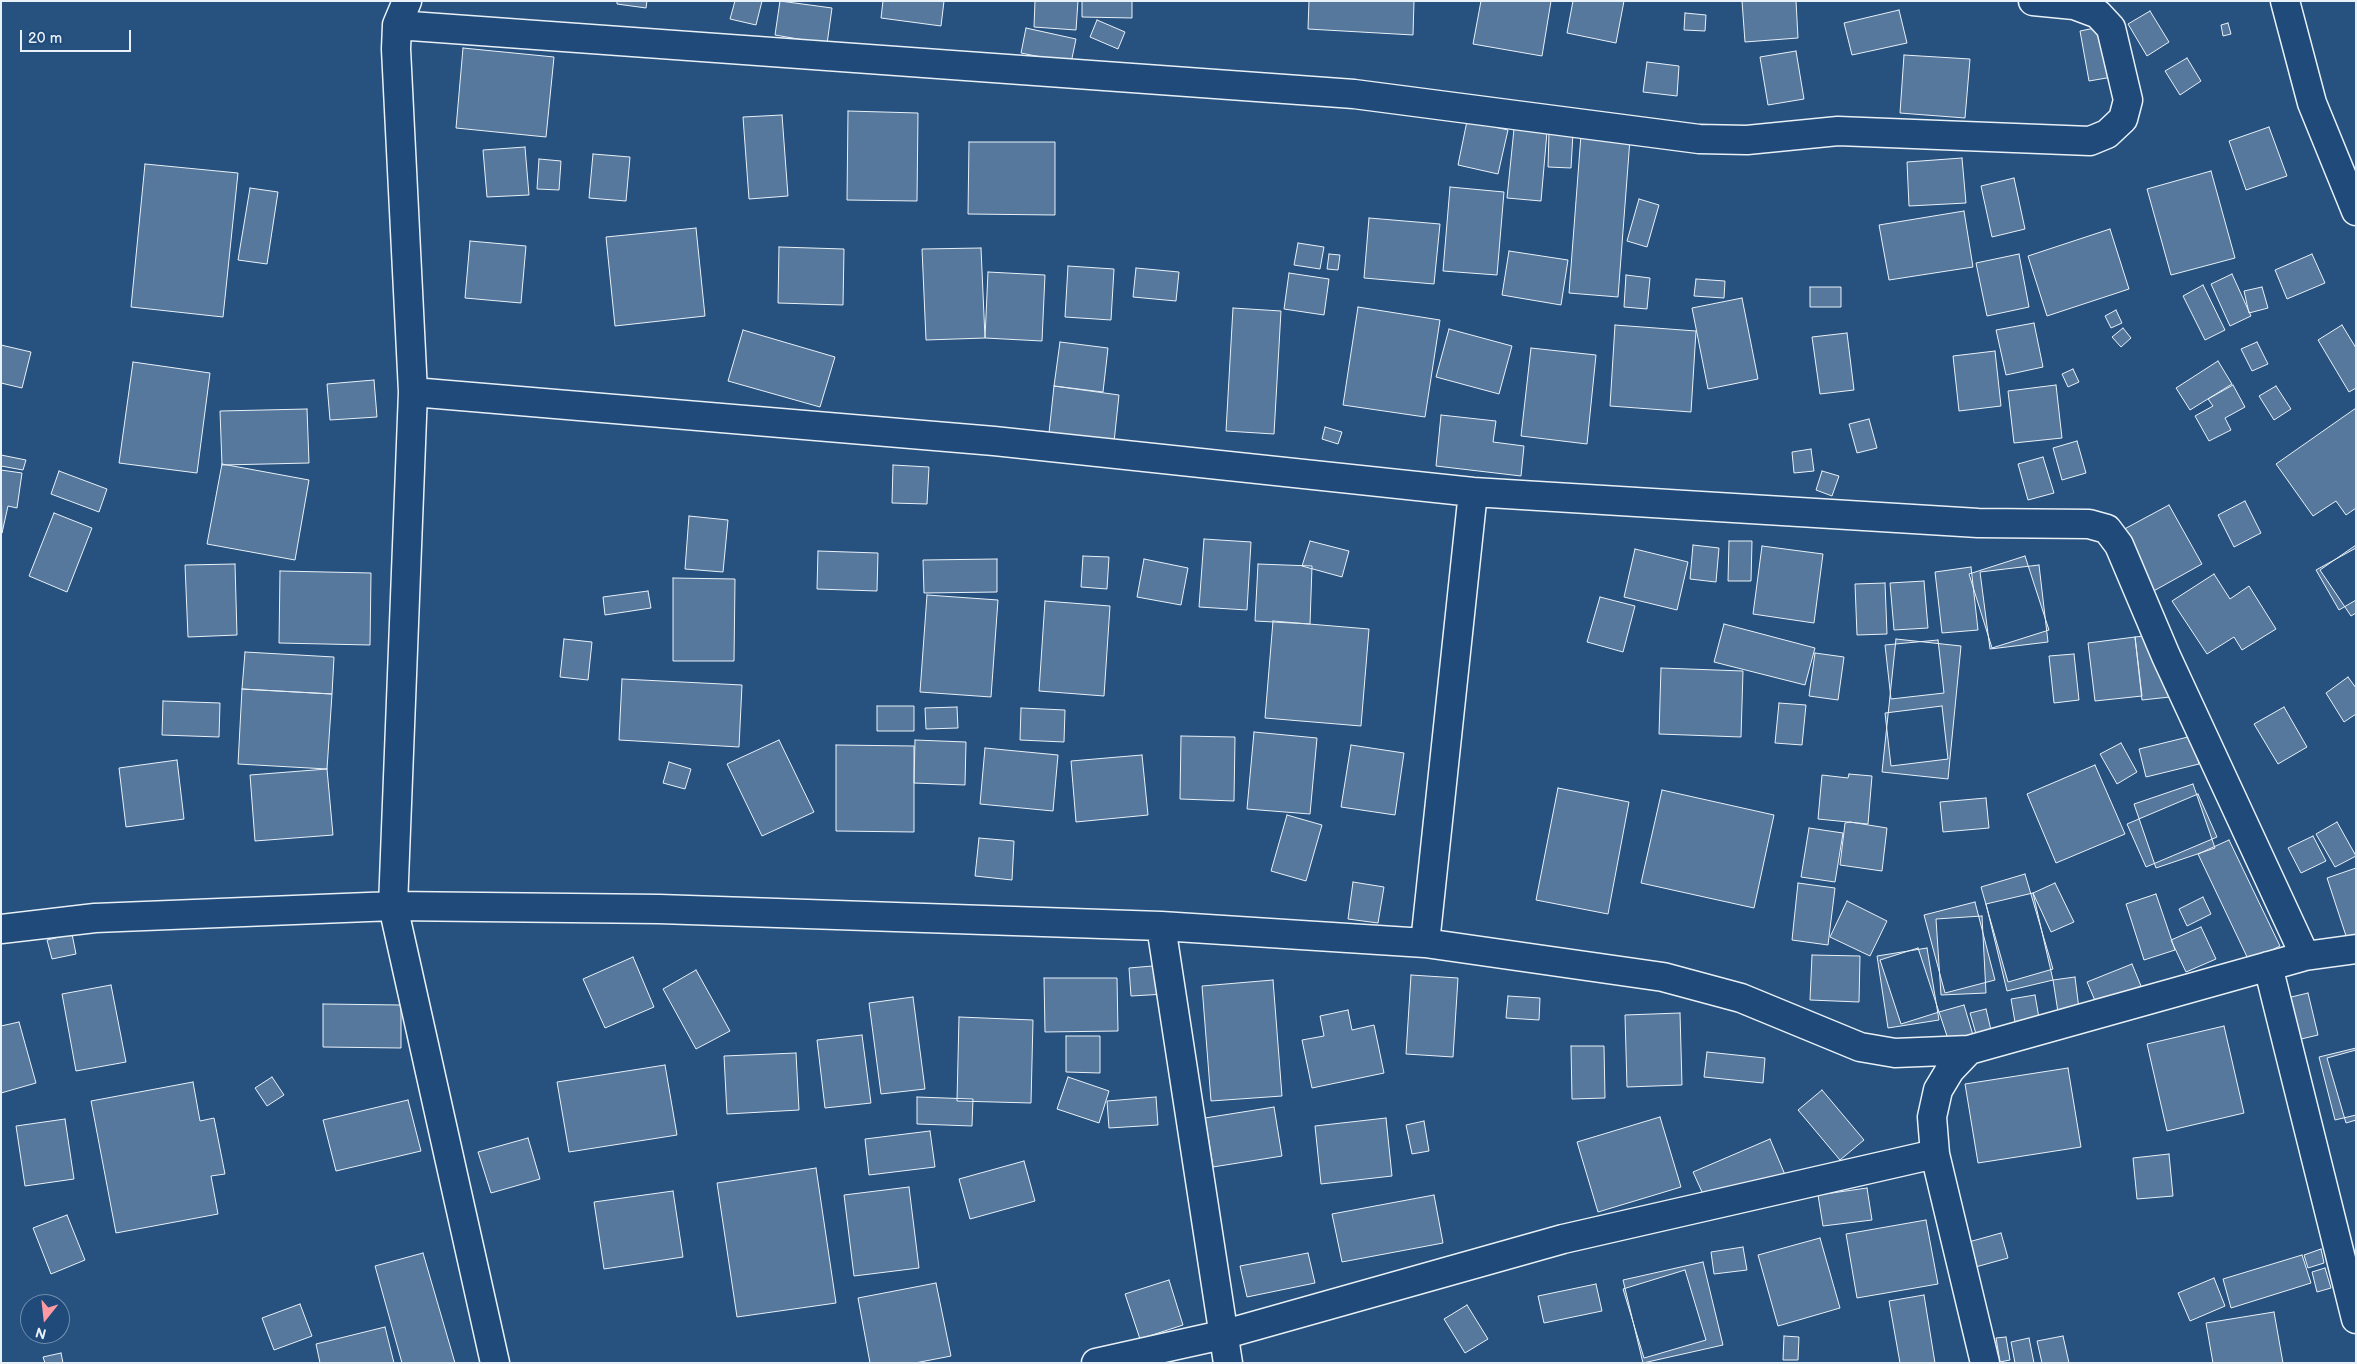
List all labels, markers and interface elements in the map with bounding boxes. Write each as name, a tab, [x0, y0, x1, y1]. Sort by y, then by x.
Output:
scale bar	[22, 20, 134, 52]
text: 20 m	[28, 29, 62, 48]
north arrow	[20, 1294, 70, 1344]
text: N	[34, 1323, 48, 1343]

